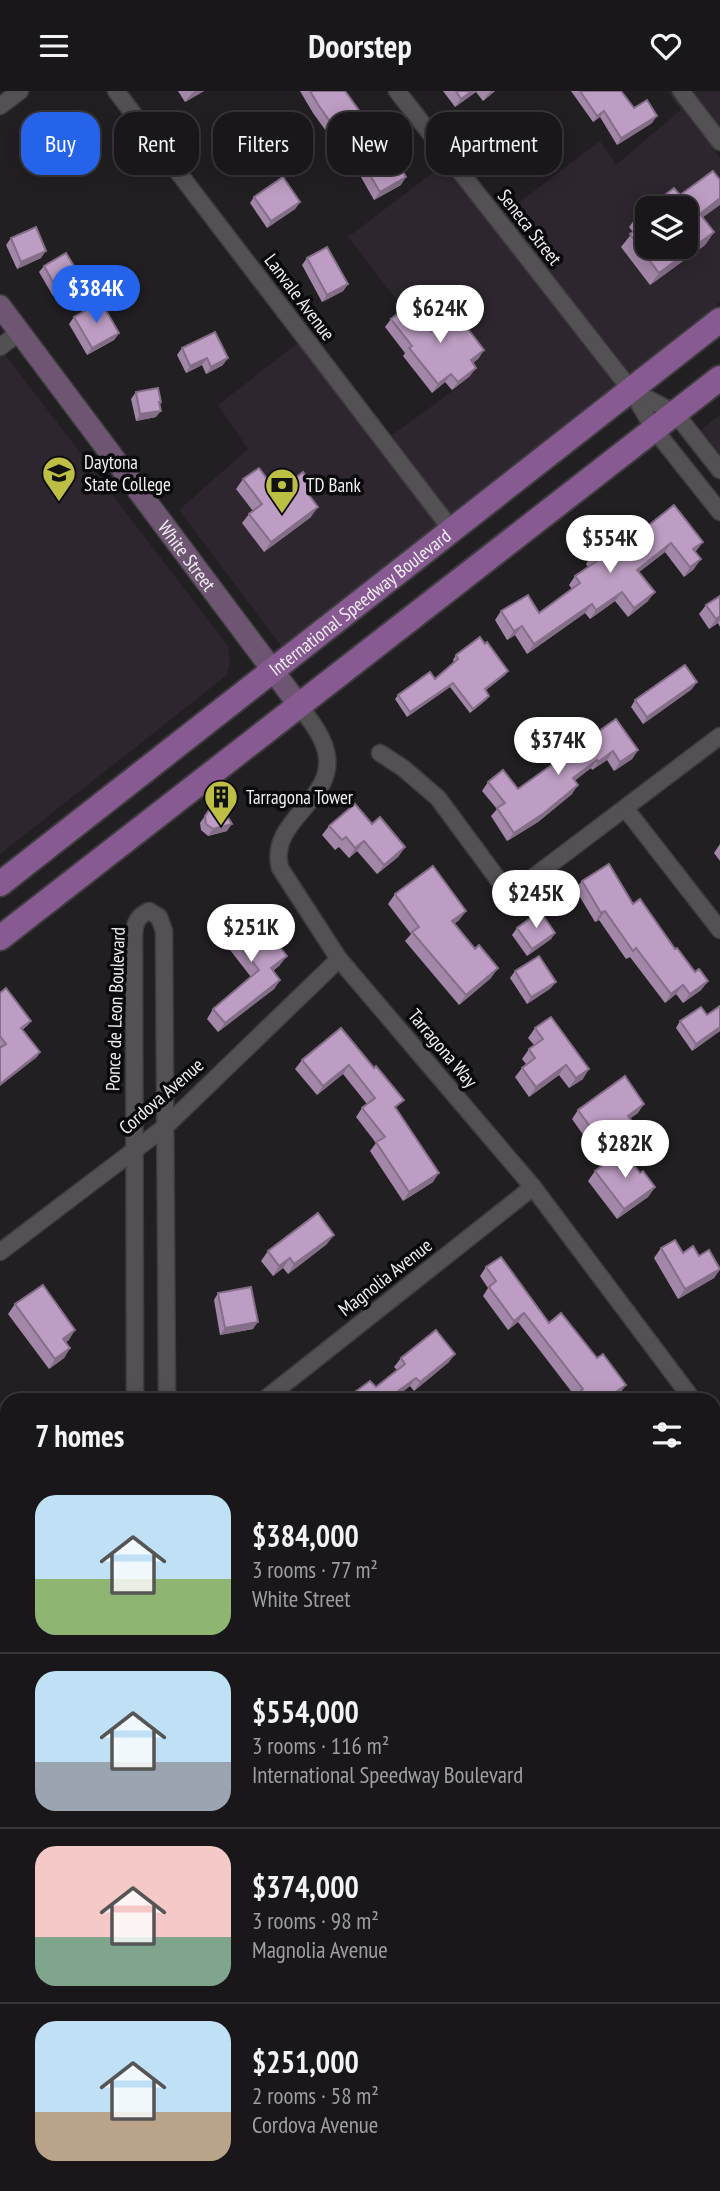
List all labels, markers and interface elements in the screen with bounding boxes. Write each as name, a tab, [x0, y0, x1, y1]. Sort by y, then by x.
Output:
text: Doorstep	[308, 25, 412, 67]
icon: menu	[35, 27, 73, 65]
icon: heart	[647, 27, 685, 65]
chip: Buy	[21, 112, 100, 175]
chip: Rent	[114, 112, 199, 175]
chip: Filters	[213, 112, 313, 175]
chip: New	[327, 112, 412, 175]
chip: Apartment	[426, 112, 562, 175]
street label: Seneca Street	[493, 184, 568, 270]
map controls	[635, 196, 698, 259]
button: layers	[635, 196, 698, 259]
street label: Lanvale Avenue	[260, 249, 340, 345]
pin: $384K	[47, 265, 145, 325]
text: $384K	[68, 273, 124, 302]
pin: $624K	[391, 285, 489, 345]
text: $624K	[412, 293, 468, 322]
place label: Daytona State College	[84, 450, 171, 496]
school or university icon: Daytona State College	[40, 454, 78, 503]
bank icon: TD Bank	[263, 466, 301, 515]
place label: TD Bank	[306, 473, 361, 497]
pin: $554K	[561, 515, 659, 575]
street label: White Street	[153, 516, 222, 596]
text: $554K	[582, 523, 638, 552]
street label: International Speedway Boulevard	[264, 524, 455, 681]
pin: $374K	[509, 717, 607, 777]
text: $374K	[530, 725, 586, 754]
building icon: Tarragona Tower	[202, 778, 240, 827]
place label: Tarragona Tower	[246, 785, 354, 809]
pin: $245K	[487, 871, 585, 930]
text: $245K	[508, 878, 564, 907]
pin: $251K	[202, 905, 300, 964]
text: $251K	[223, 912, 279, 941]
street label: Ponce de Leon Boulevard	[100, 927, 130, 1091]
street label: Tarragona Way	[403, 1004, 483, 1093]
street label: Cordova Avenue	[114, 1053, 208, 1139]
pin: $282K	[576, 1121, 674, 1180]
text: $282K	[597, 1128, 653, 1157]
street label: Magnolia Avenue	[333, 1233, 437, 1321]
text: 7 homes	[35, 1416, 124, 1455]
icon: filters	[648, 1416, 686, 1454]
text: $384,000	[252, 1516, 359, 1555]
icon: home	[91, 1523, 175, 1607]
text: 3 rooms · 77 m²	[252, 1555, 378, 1584]
text: White Street	[252, 1584, 351, 1613]
text: $554,000	[252, 1692, 359, 1731]
icon: home	[91, 1699, 175, 1783]
text: 3 rooms · 116 m²	[252, 1731, 389, 1760]
text: International Speedway Boulevard	[252, 1760, 523, 1789]
text: $374,000	[252, 1867, 359, 1906]
icon: home	[91, 1874, 175, 1958]
text: 3 rooms · 98 m²	[252, 1906, 379, 1935]
text: Magnolia Avenue	[252, 1935, 388, 1964]
text: $251,000	[252, 2042, 359, 2081]
icon: home	[91, 2049, 175, 2133]
text: 2 rooms · 58 m²	[252, 2081, 379, 2110]
text: Cordova Avenue	[252, 2110, 378, 2139]

